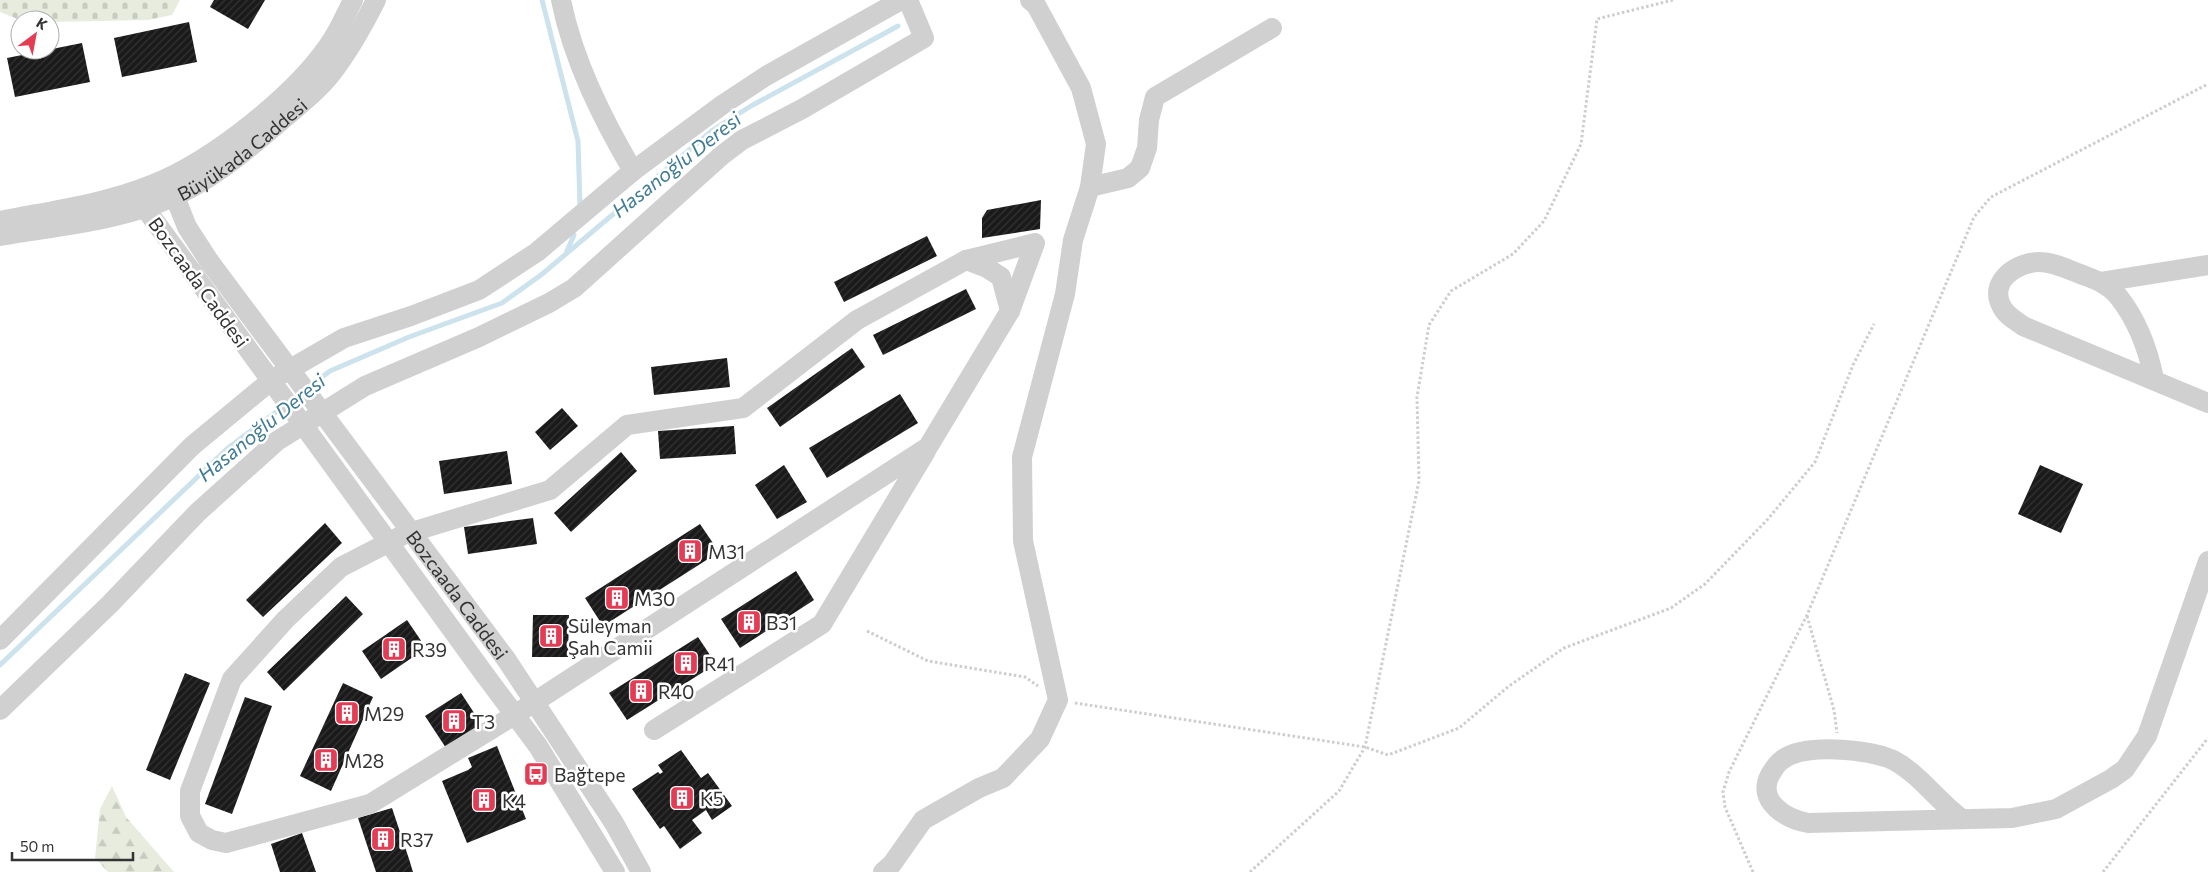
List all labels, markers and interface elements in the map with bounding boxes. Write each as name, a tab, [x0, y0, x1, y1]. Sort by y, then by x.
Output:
north arrow	[10, 10, 60, 60]
text: K	[34, 14, 51, 33]
street label: Büyükada Caddesi	[173, 93, 311, 205]
water label: Hasanoğlu Deresi	[607, 106, 746, 222]
street label: Bozcaada Caddesi	[144, 212, 254, 352]
water label: Hasanoğlu Deresi	[192, 368, 330, 486]
street label: Bozcaada Caddesi	[402, 525, 513, 664]
building icon: M31	[677, 538, 703, 564]
place label: M31	[708, 540, 745, 563]
building icon: M30	[604, 585, 630, 611]
place label: M30	[634, 587, 675, 610]
building icon: B31	[736, 609, 762, 635]
place label: B31	[766, 611, 797, 634]
place label: Süleyman Şah Camii	[568, 614, 653, 659]
building icon: Süleyman Şah Camii	[538, 623, 564, 649]
building icon: R39	[381, 636, 407, 662]
place label: R39	[412, 638, 447, 661]
building icon: R41	[673, 650, 699, 676]
place label: R41	[704, 652, 735, 675]
building icon: R40	[628, 678, 654, 704]
place label: R40	[658, 680, 694, 703]
building icon: M29	[334, 700, 360, 726]
place label: M29	[364, 702, 404, 725]
building icon: T3	[441, 708, 467, 734]
place label: T3	[472, 710, 495, 733]
building icon: M28	[313, 747, 339, 773]
place label: M28	[344, 749, 384, 772]
bus stop icon: Bağtepe	[523, 761, 549, 787]
place label: Bağtepe	[554, 763, 625, 786]
building icon: K5	[669, 785, 695, 811]
building icon: K4	[471, 787, 497, 813]
place label: K5	[700, 787, 724, 810]
place label: K4	[502, 789, 526, 812]
building icon: R37	[370, 826, 396, 852]
place label: R37	[400, 828, 434, 851]
scale bar	[12, 830, 134, 862]
text: 50 m	[20, 837, 54, 855]

